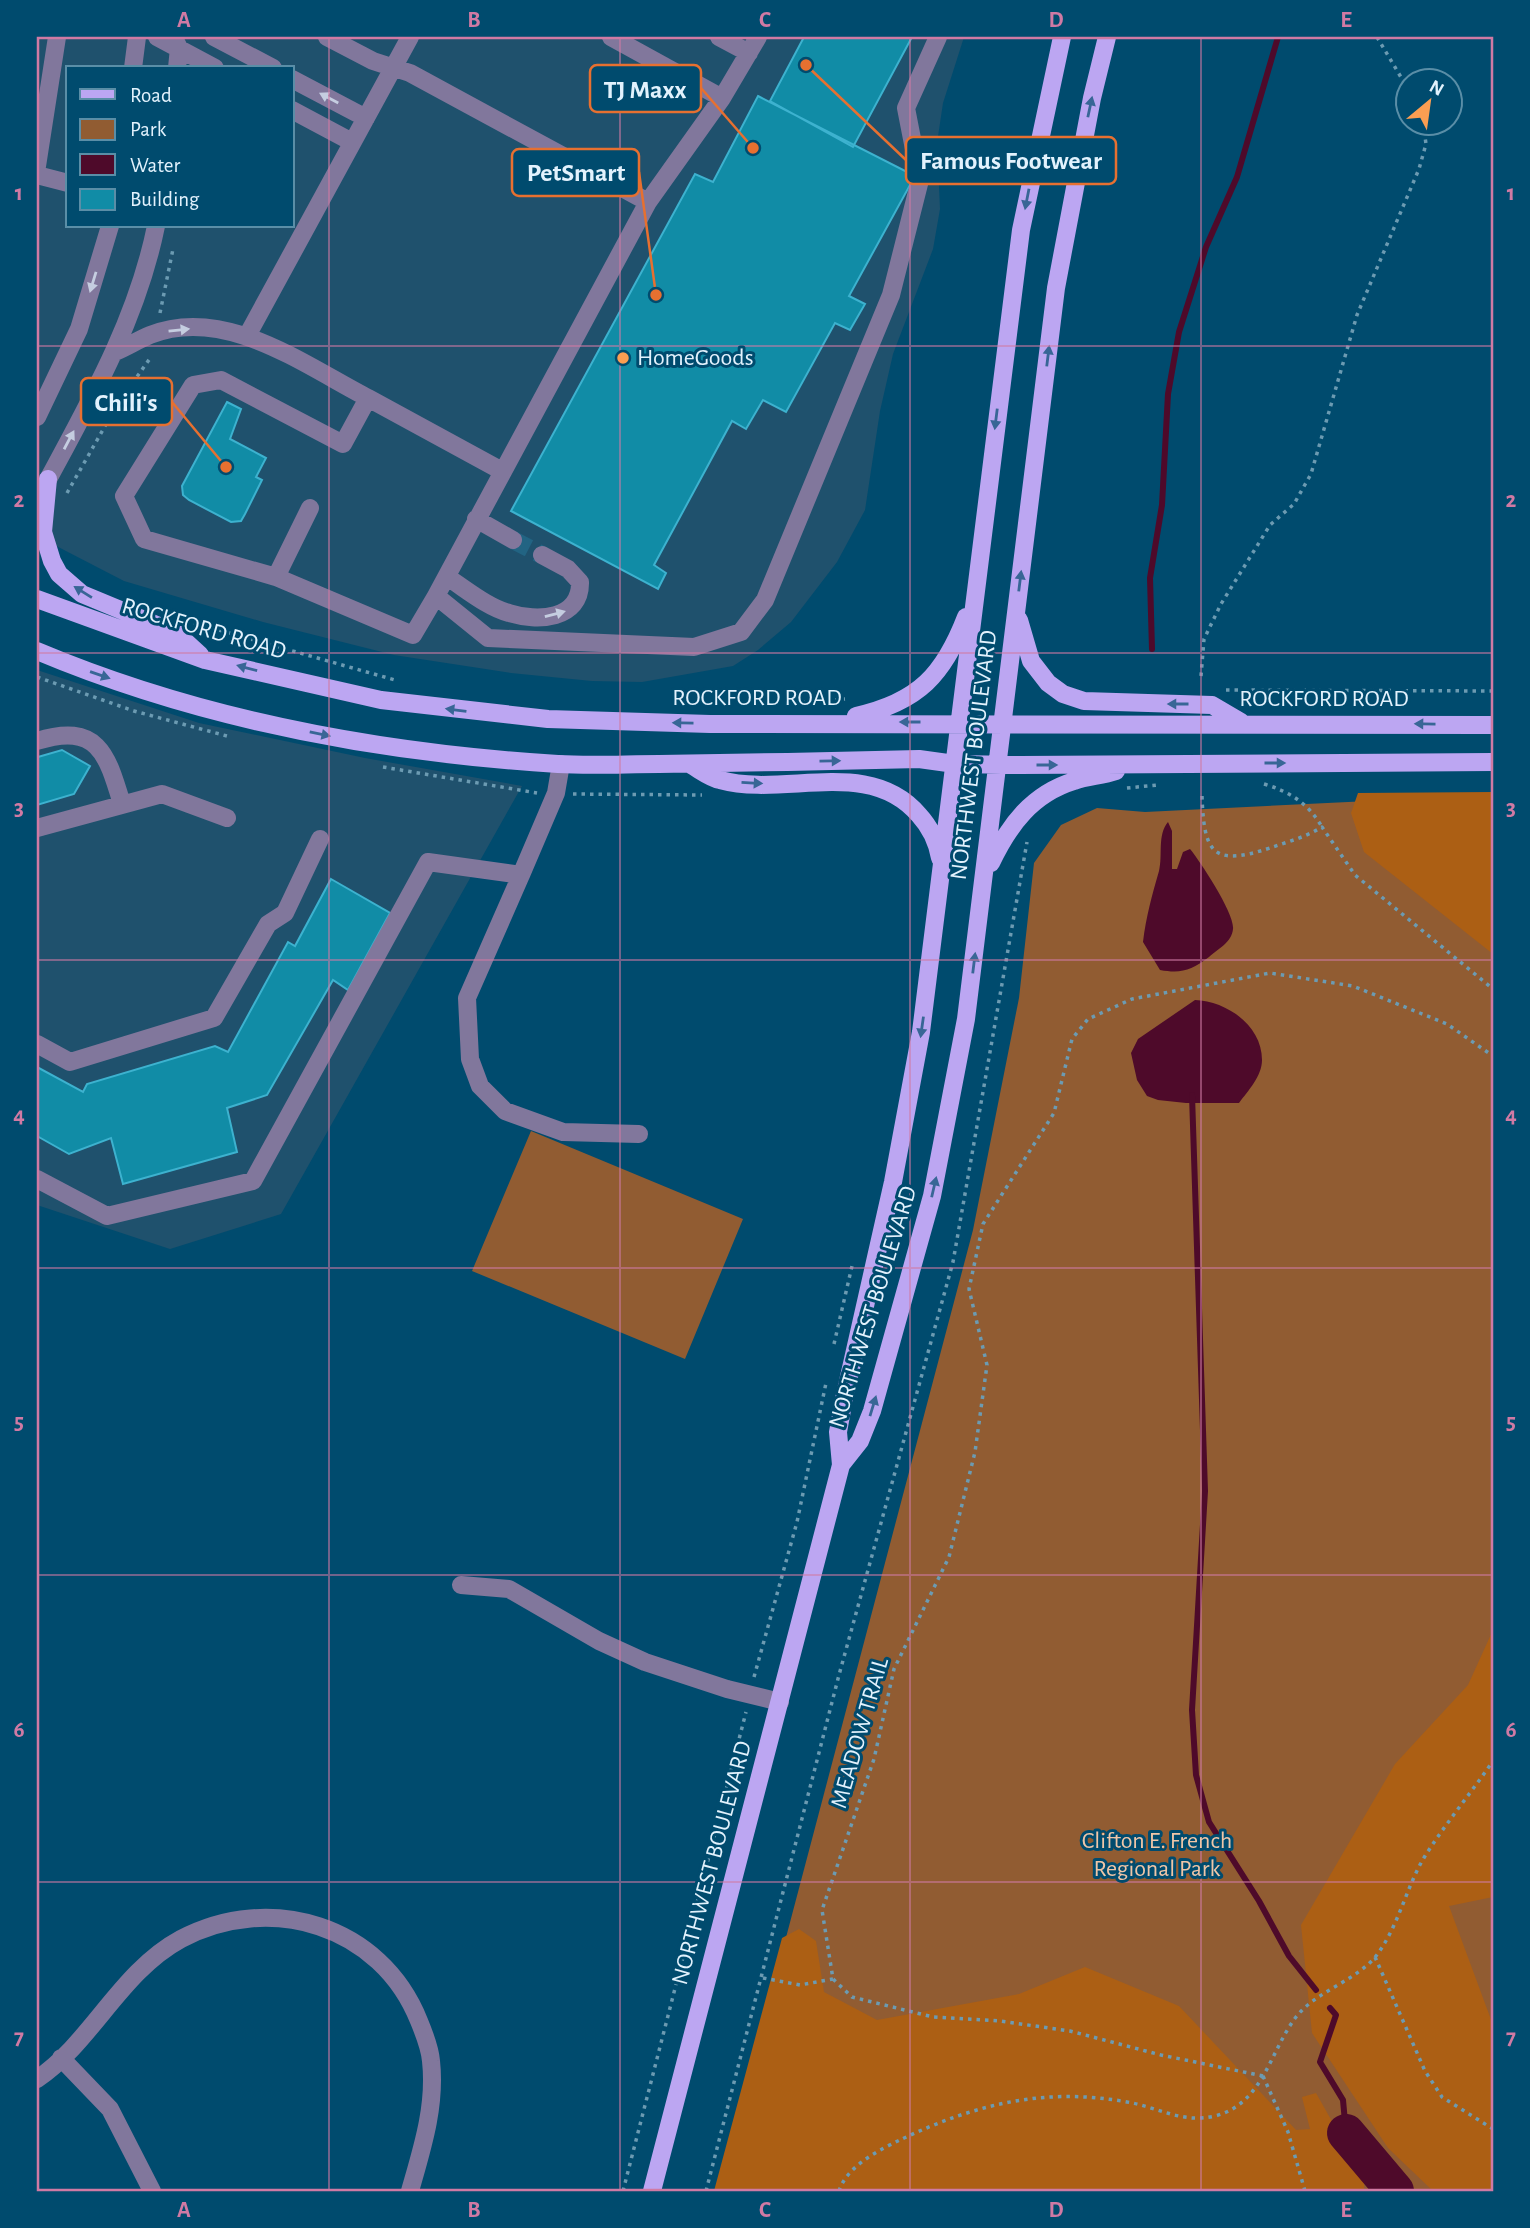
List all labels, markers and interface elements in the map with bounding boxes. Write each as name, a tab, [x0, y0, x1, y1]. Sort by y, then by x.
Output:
text: A	[177, 9, 191, 32]
text: B	[467, 9, 481, 32]
text: C	[759, 9, 771, 32]
text: D	[1048, 9, 1064, 32]
text: E	[1340, 9, 1352, 32]
callout: TJ Maxx	[590, 65, 701, 112]
legend	[66, 66, 294, 228]
north arrow	[1394, 66, 1464, 136]
text: TJ Maxx	[604, 77, 686, 103]
text: N	[1426, 77, 1447, 100]
text: Road	[130, 85, 172, 106]
one-way arrow	[319, 92, 339, 104]
one-way arrow	[1085, 96, 1096, 118]
text: Park	[130, 119, 167, 140]
callout: Famous Footwear	[906, 137, 1116, 184]
text: Famous Footwear	[920, 148, 1102, 174]
callout: PetSmart	[512, 149, 639, 196]
text: Water	[130, 155, 180, 176]
text: PetSmart	[527, 160, 626, 186]
text: 1	[15, 182, 23, 205]
text: 1	[1507, 182, 1515, 205]
one-way arrow	[1021, 188, 1032, 210]
text: Building	[130, 189, 200, 210]
one-way arrow	[88, 271, 98, 292]
one-way arrow	[168, 324, 190, 335]
one-way arrow	[1042, 345, 1053, 367]
place label: HomeGoods	[637, 346, 754, 370]
marker: HomeGoods	[615, 350, 631, 366]
callout: Chili's	[81, 378, 172, 425]
text: Chili's	[95, 390, 157, 416]
one-way arrow	[991, 408, 1002, 430]
one-way arrow	[63, 430, 75, 450]
text: 2	[14, 489, 25, 512]
text: 2	[1506, 489, 1517, 512]
one-way arrow	[1014, 570, 1025, 592]
one-way arrow	[73, 586, 93, 599]
street label: ROCKFORD ROAD	[119, 594, 289, 664]
one-way arrow	[544, 609, 565, 619]
street label: NORTHWEST BOULEVARD	[947, 629, 1001, 881]
one-way arrow	[236, 663, 257, 673]
one-way arrow	[90, 670, 111, 681]
street label: ROCKFORD ROAD	[672, 686, 842, 710]
street label: ROCKFORD ROAD	[1239, 687, 1409, 711]
one-way arrow	[1167, 698, 1189, 710]
one-way arrow	[445, 704, 467, 715]
one-way arrow	[899, 716, 921, 728]
one-way arrow	[672, 717, 694, 729]
one-way arrow	[1414, 718, 1436, 730]
one-way arrow	[309, 729, 331, 740]
one-way arrow	[819, 755, 841, 767]
one-way arrow	[1264, 757, 1286, 769]
one-way arrow	[1037, 759, 1059, 771]
one-way arrow	[741, 778, 763, 789]
text: 3	[14, 797, 24, 820]
text: 3	[1506, 797, 1516, 820]
one-way arrow	[968, 952, 979, 974]
one-way arrow	[916, 1016, 927, 1038]
text: 4	[13, 1104, 25, 1127]
text: 4	[1505, 1104, 1517, 1127]
one-way arrow	[929, 1176, 940, 1198]
street label: NORTHWEST BOULEVARD	[825, 1183, 921, 1431]
one-way arrow	[868, 1395, 878, 1416]
text: 5	[14, 1411, 24, 1434]
text: 5	[1506, 1411, 1516, 1434]
street label: MEADOW TRAIL	[827, 1655, 893, 1811]
text: 6	[13, 1719, 25, 1742]
text: 6	[1505, 1719, 1517, 1742]
street label: NORTHWEST BOULEVARD	[668, 1738, 756, 1988]
park label: Clifton E. French Regional Park	[1082, 1829, 1232, 1881]
text: 7	[14, 2026, 24, 2049]
text: 7	[1506, 2026, 1516, 2049]
text: A	[177, 2199, 191, 2222]
text: B	[467, 2199, 481, 2222]
text: C	[759, 2199, 771, 2222]
text: D	[1048, 2199, 1064, 2222]
text: E	[1340, 2199, 1352, 2222]

